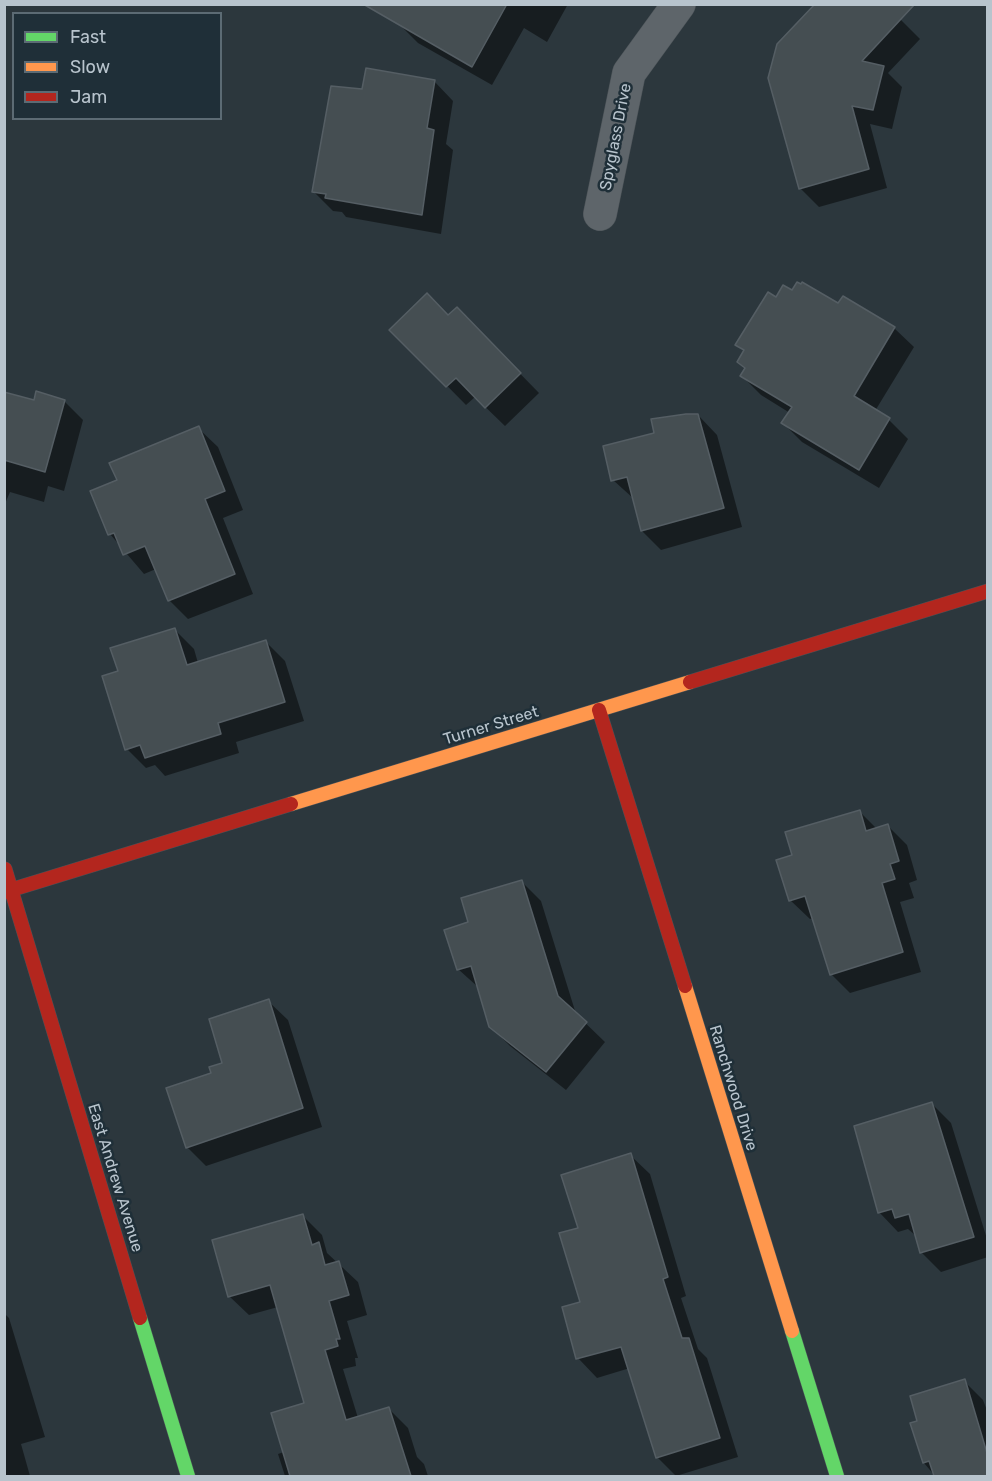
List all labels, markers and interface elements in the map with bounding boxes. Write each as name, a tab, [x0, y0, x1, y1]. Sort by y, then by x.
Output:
legend	[12, 12, 222, 120]
text: Fast	[70, 26, 106, 48]
text: Slow	[70, 56, 110, 78]
street label: Spyglass Drive	[596, 82, 636, 192]
text: Jam	[70, 86, 107, 108]
street label: Turner Street	[441, 702, 541, 750]
street label: Ranchwood Drive	[705, 1023, 761, 1153]
street label: East Andrew Avenue	[83, 1101, 147, 1255]

